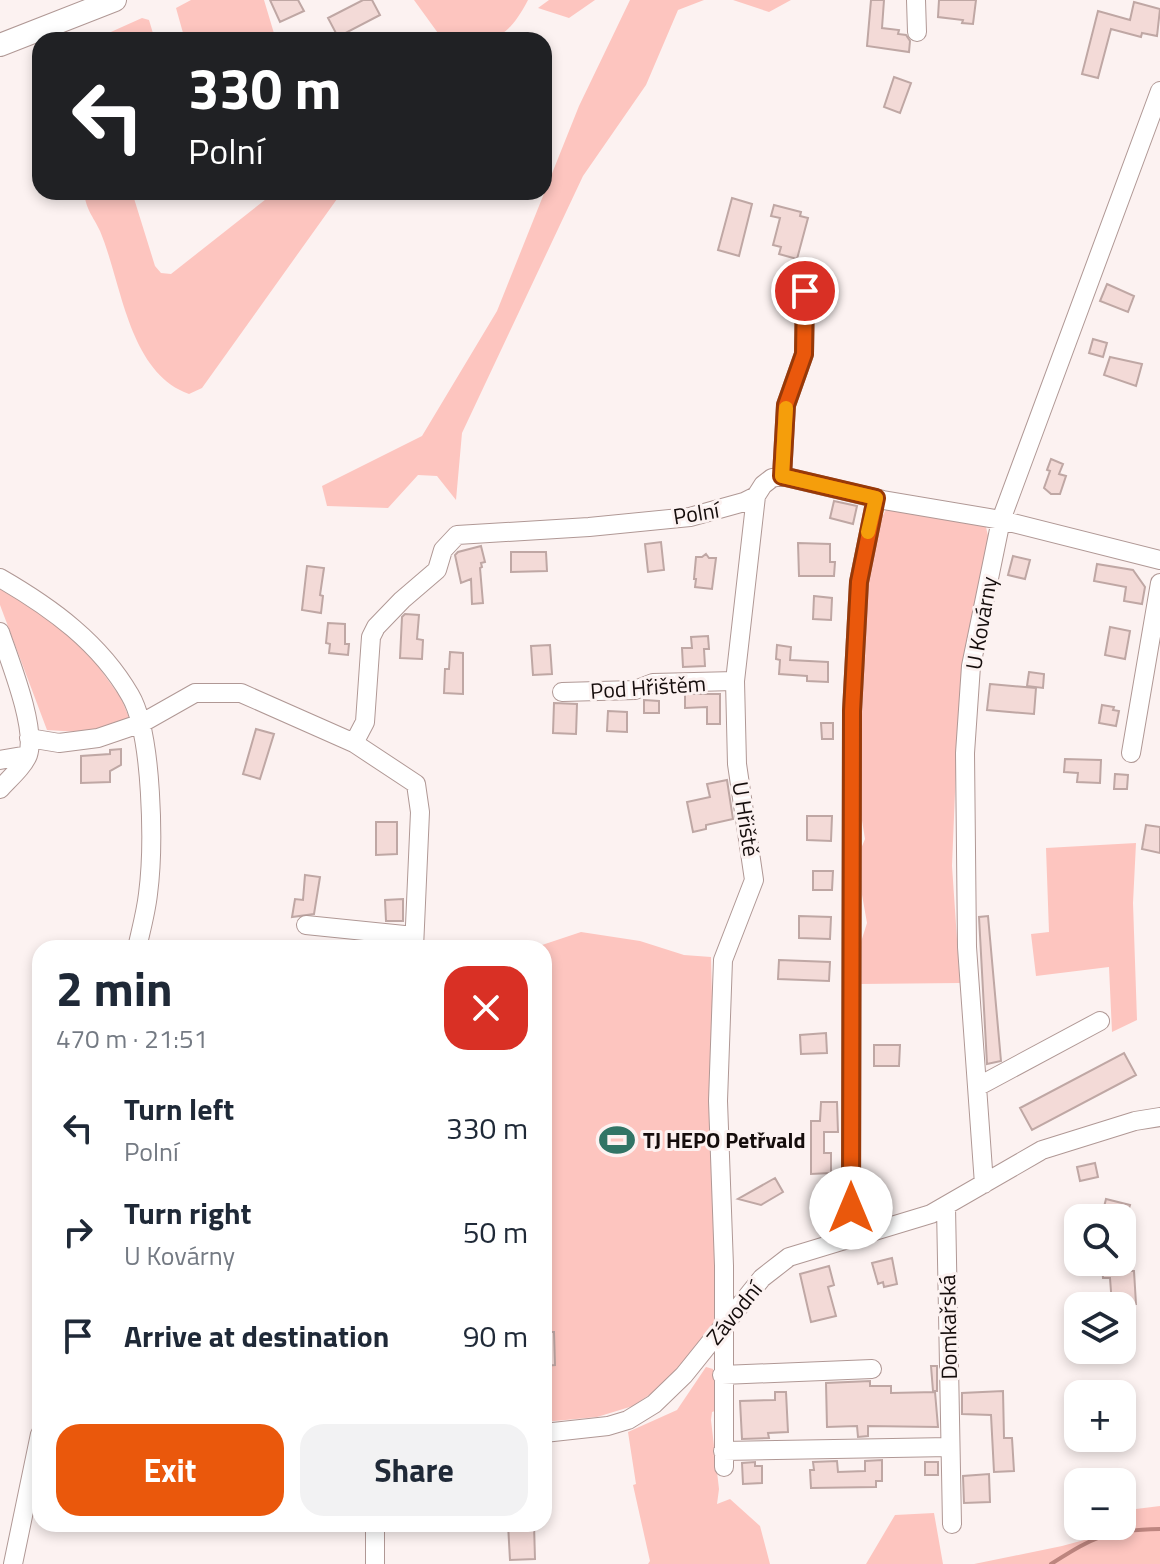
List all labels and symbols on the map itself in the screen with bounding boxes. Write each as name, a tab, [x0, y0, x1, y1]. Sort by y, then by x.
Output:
pin	[771, 257, 839, 325]
street label: Polní	[670, 492, 724, 533]
street label: U Kovárny	[956, 573, 1006, 672]
street label: Pod Hřištěm	[589, 666, 707, 708]
street label: U Hřiště	[723, 779, 769, 859]
sports icon: TJ HEPO Petřvald	[598, 1121, 636, 1159]
place label: TJ HEPO Petřvald	[643, 1123, 806, 1157]
position arrow	[809, 1166, 893, 1250]
street label: Závodní	[698, 1272, 772, 1352]
street label: Domkařská	[930, 1274, 966, 1380]

